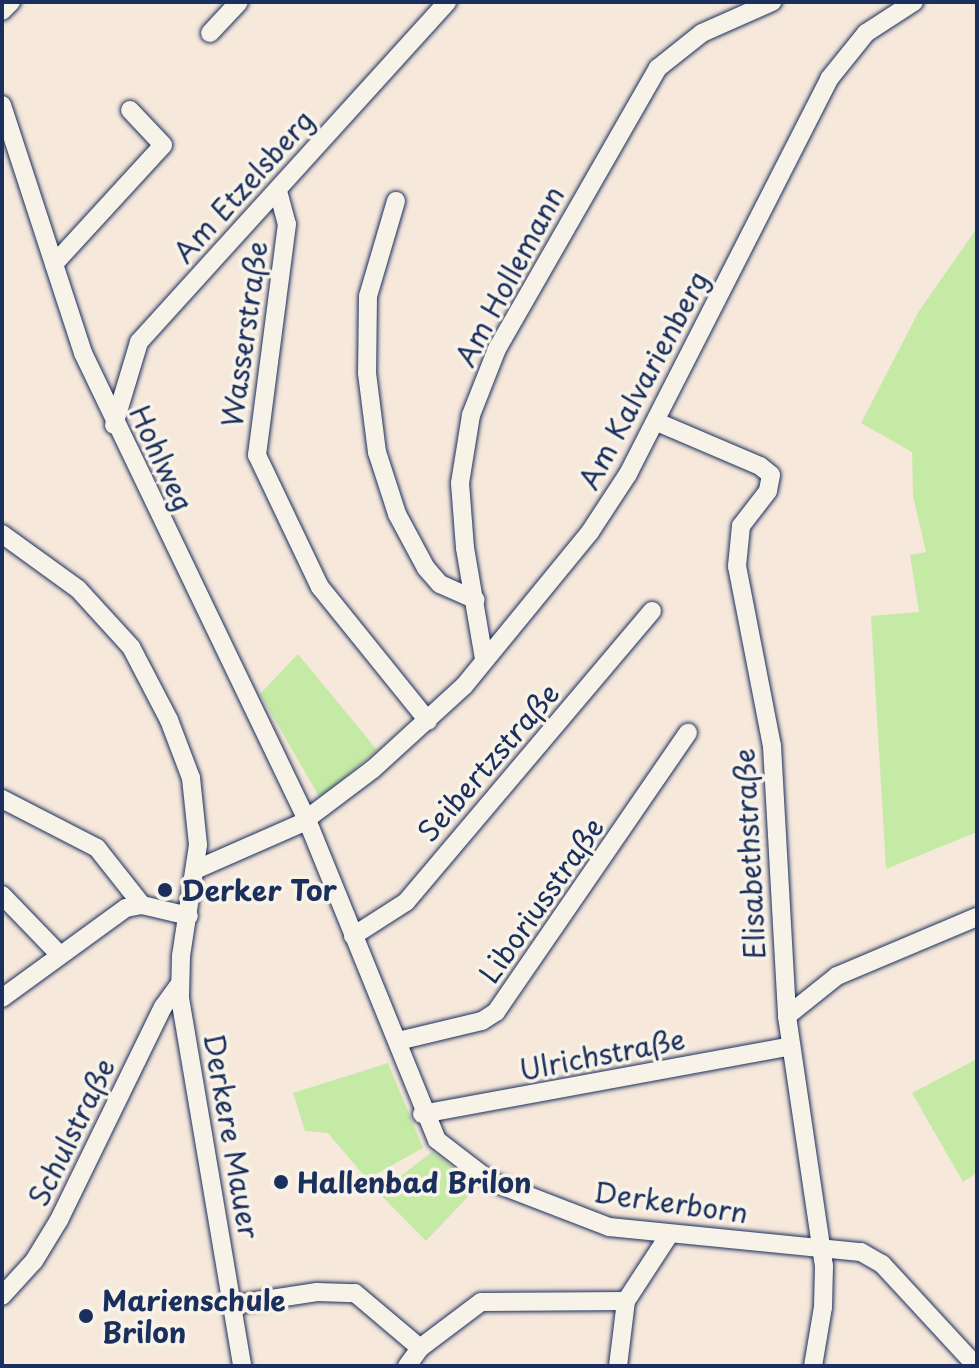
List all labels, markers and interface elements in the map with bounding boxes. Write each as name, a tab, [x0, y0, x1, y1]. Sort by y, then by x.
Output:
street label: Am Etzelsberg	[166, 103, 320, 269]
street label: Am Hollemann	[447, 180, 571, 372]
street label: Wasserstraße	[214, 239, 274, 429]
street label: Am Kalvarienberg	[571, 265, 715, 495]
street label: Hohlweg	[123, 400, 201, 516]
street label: Seibertzstraße	[410, 676, 566, 848]
street label: Elisabethstraße	[727, 748, 771, 960]
street label: Liboriusstraße	[472, 811, 610, 989]
place label: Derker Tor	[181, 873, 338, 907]
marker: Derker Tor	[156, 881, 174, 899]
street label: Ulrichstraße	[516, 1021, 688, 1087]
street label: Derkere Mauer	[197, 1031, 267, 1241]
street label: Schulstraße	[21, 1053, 121, 1211]
place label: Hallenbad Brilon	[297, 1165, 532, 1199]
marker: Hallenbad Brilon	[272, 1173, 290, 1191]
street label: Derkerborn	[592, 1175, 750, 1229]
place label: Marienschule Brilon	[102, 1283, 286, 1349]
marker: Marienschule Brilon	[77, 1307, 95, 1325]

